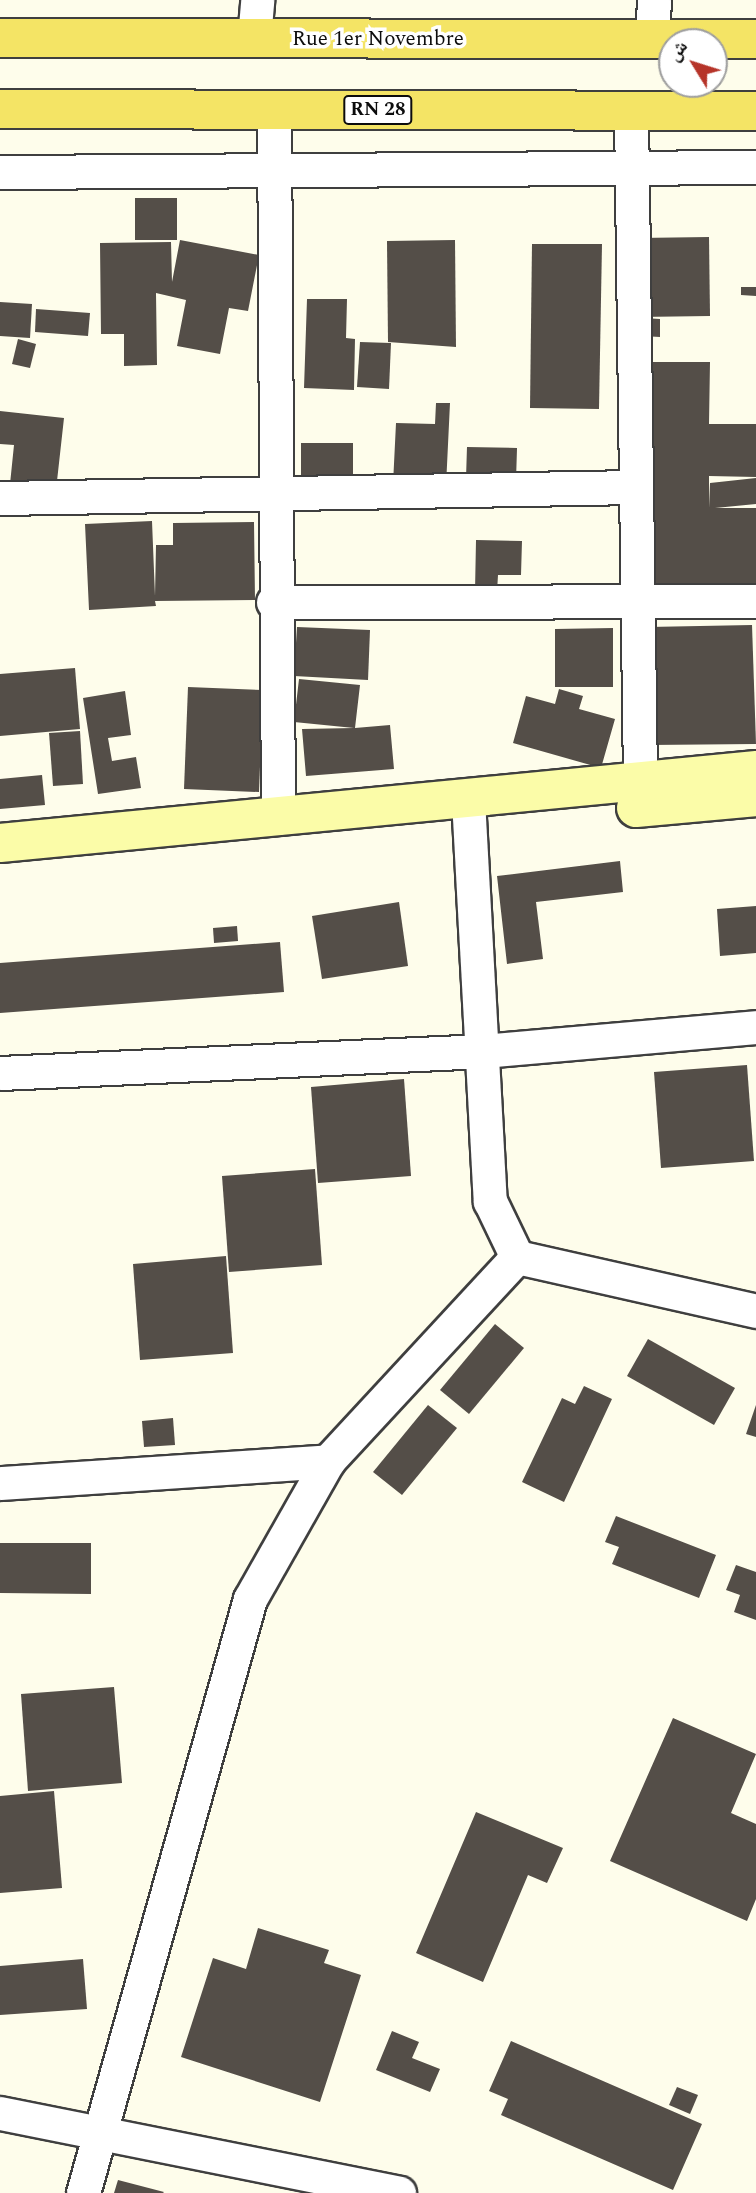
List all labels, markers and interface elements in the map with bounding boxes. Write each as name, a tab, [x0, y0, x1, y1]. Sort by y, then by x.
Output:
street label: Rue 1er Novembre	[292, 26, 464, 52]
north arrow	[658, 28, 728, 98]
text: ش	[660, 34, 695, 68]
road number: RN 28	[343, 94, 413, 125]

